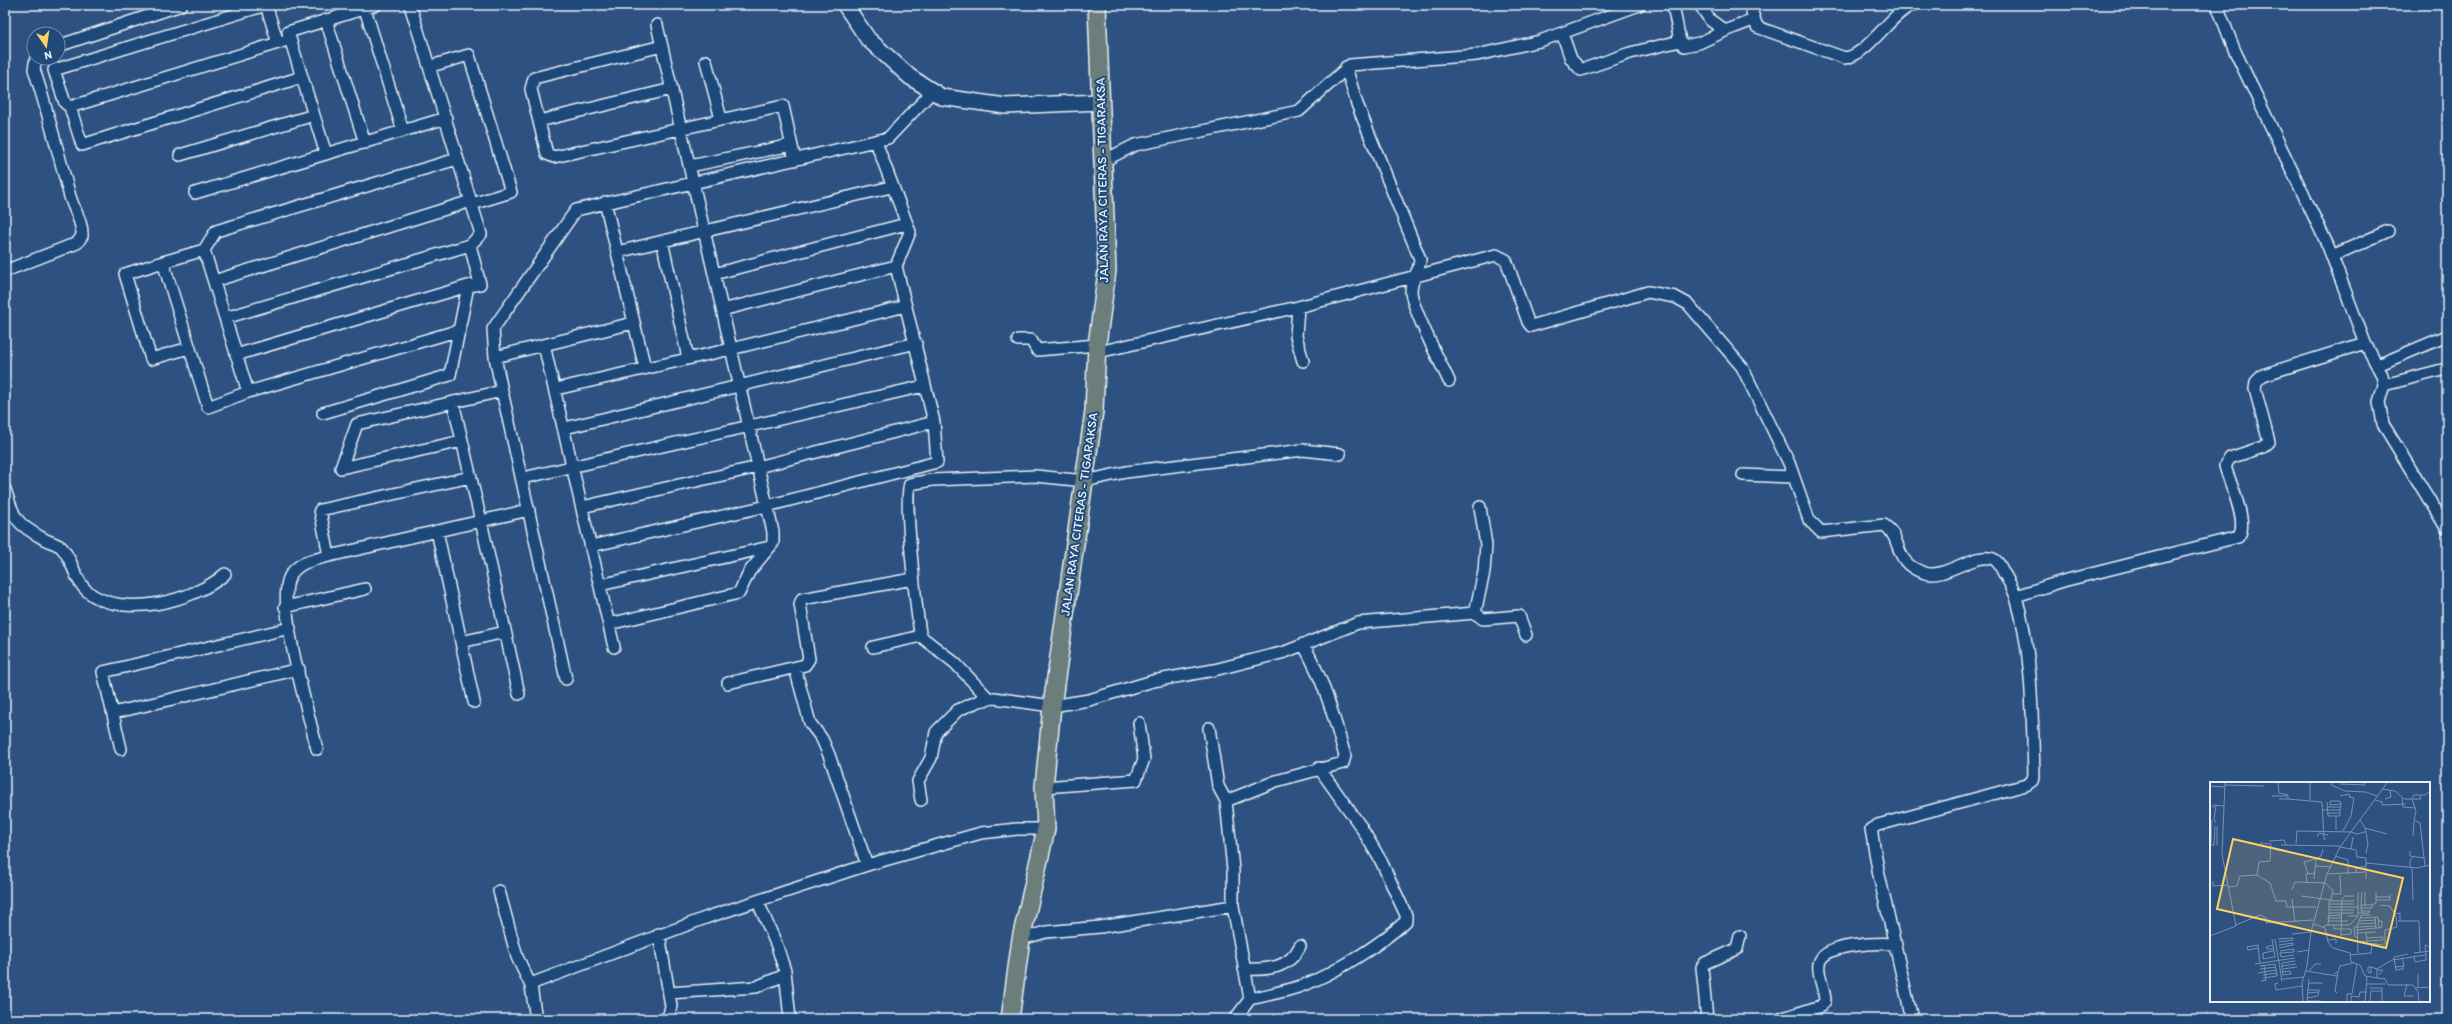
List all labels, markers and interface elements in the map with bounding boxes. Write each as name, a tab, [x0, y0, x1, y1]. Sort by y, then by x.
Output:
north arrow	[26, 26, 66, 66]
text: N	[43, 48, 53, 62]
street label: JALAN RAYA CITERAS - TIGARAKSA	[1093, 77, 1111, 283]
street label: JALAN RAYA CITERAS - TIGARAKSA	[1057, 411, 1101, 617]
inset map	[2210, 782, 2430, 1002]

